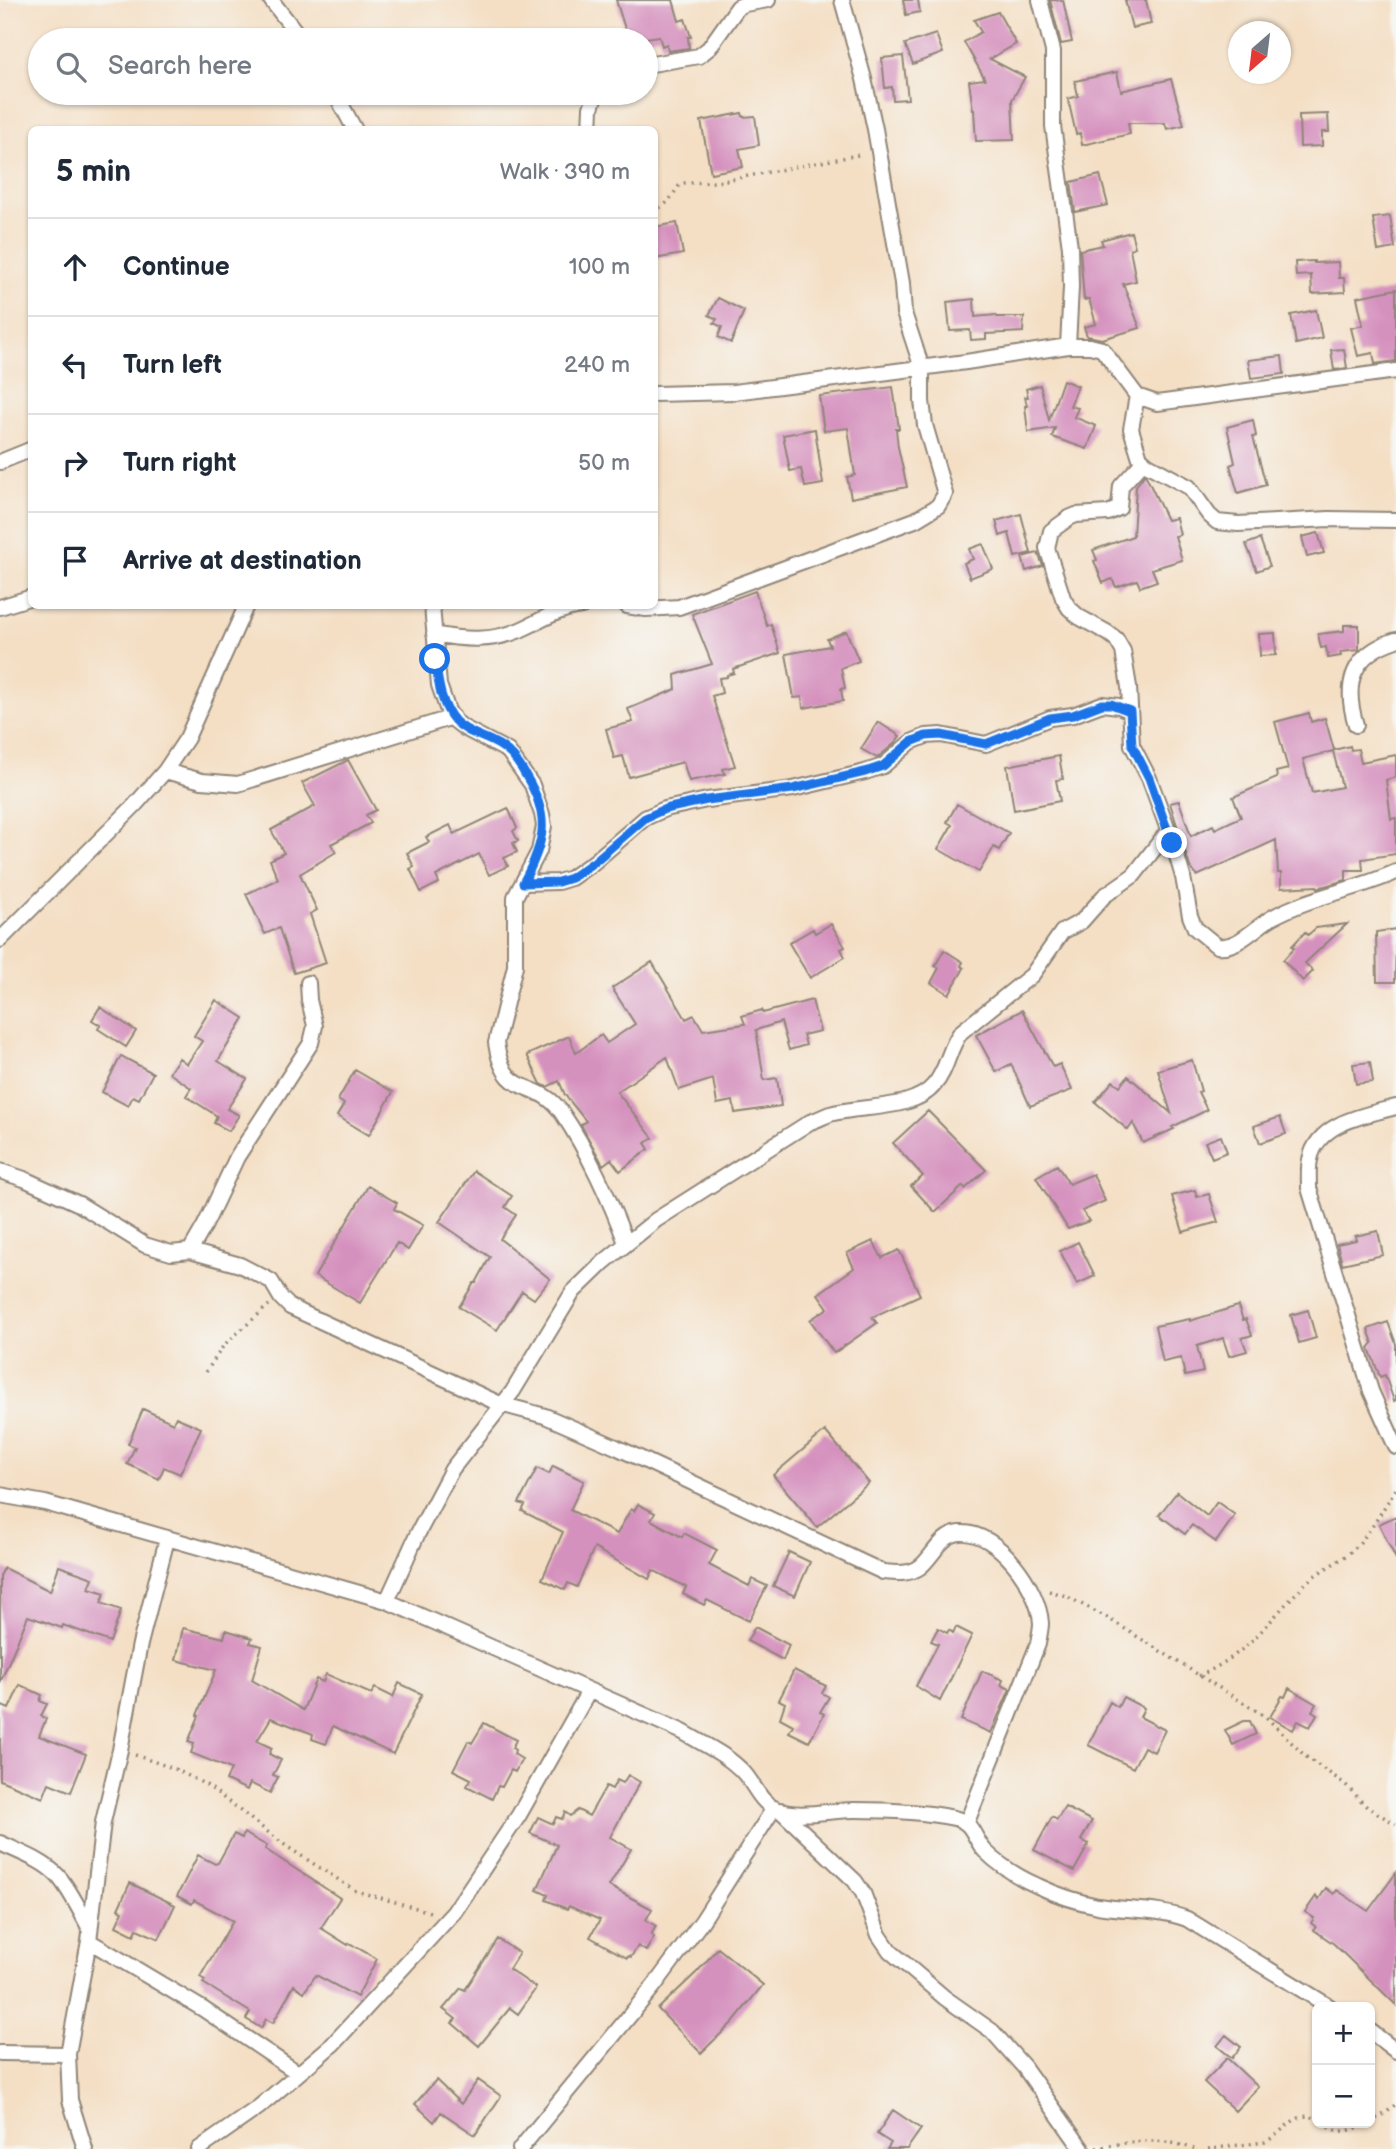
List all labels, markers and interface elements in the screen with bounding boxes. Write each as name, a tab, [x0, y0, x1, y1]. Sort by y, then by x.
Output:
north arrow	[1228, 21, 1291, 84]
search box	[28, 28, 658, 105]
icon: search	[52, 48, 90, 86]
text: Search here	[108, 51, 252, 82]
text: 5 min	[56, 154, 131, 190]
text: Walk · 390 m	[500, 158, 630, 186]
icon: ahead	[56, 248, 94, 286]
text: Continue	[123, 252, 230, 283]
text: 100 m	[569, 253, 630, 281]
icon: left	[56, 346, 94, 384]
text: Turn left	[123, 350, 222, 381]
text: 240 m	[564, 351, 630, 379]
icon: right	[56, 444, 94, 482]
text: Turn right	[123, 448, 236, 479]
text: 50 m	[578, 449, 630, 477]
icon: arrive	[56, 542, 94, 580]
text: Arrive at destination	[123, 546, 362, 577]
route start	[419, 643, 450, 674]
route end	[1156, 827, 1187, 858]
map controls	[1312, 2002, 1375, 2128]
button: +	[1312, 2002, 1375, 2065]
button: −	[1312, 2065, 1375, 2128]

